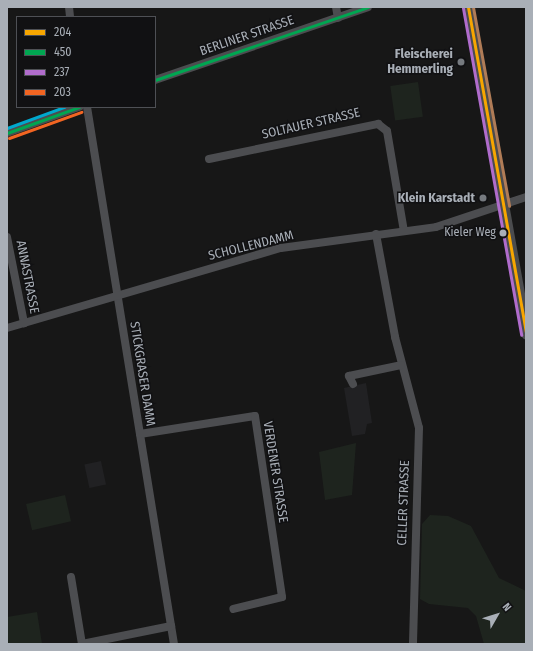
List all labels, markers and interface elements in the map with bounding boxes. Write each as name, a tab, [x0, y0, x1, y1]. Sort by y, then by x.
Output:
street label: BERLINER STRASSE	[198, 13, 296, 59]
legend	[16, 16, 156, 108]
text: 204	[54, 25, 71, 39]
text: 450	[54, 45, 71, 59]
place label: Fleischerei Hemmerling	[387, 47, 453, 78]
marker: Fleischerei Hemmerling	[456, 57, 466, 67]
text: 237	[54, 65, 69, 79]
text: 203	[54, 85, 71, 99]
street label: SOLTAUER STRASSE	[260, 105, 362, 143]
place label: Klein Karstadt	[398, 190, 475, 206]
marker: Klein Karstadt	[478, 193, 488, 203]
place label: Kieler Weg	[444, 226, 496, 240]
street label: SCHOLLENDAMM	[207, 228, 295, 264]
marker: Kieler Weg	[498, 228, 508, 238]
street label: ANNASTRASSE	[12, 239, 42, 315]
street label: STICKGRASER DAMM	[126, 321, 158, 427]
street label: VERDENER STRASSE	[259, 420, 291, 524]
street label: CELLER STRASSE	[395, 460, 413, 546]
north arrow	[477, 595, 517, 635]
text: N	[500, 600, 514, 614]

